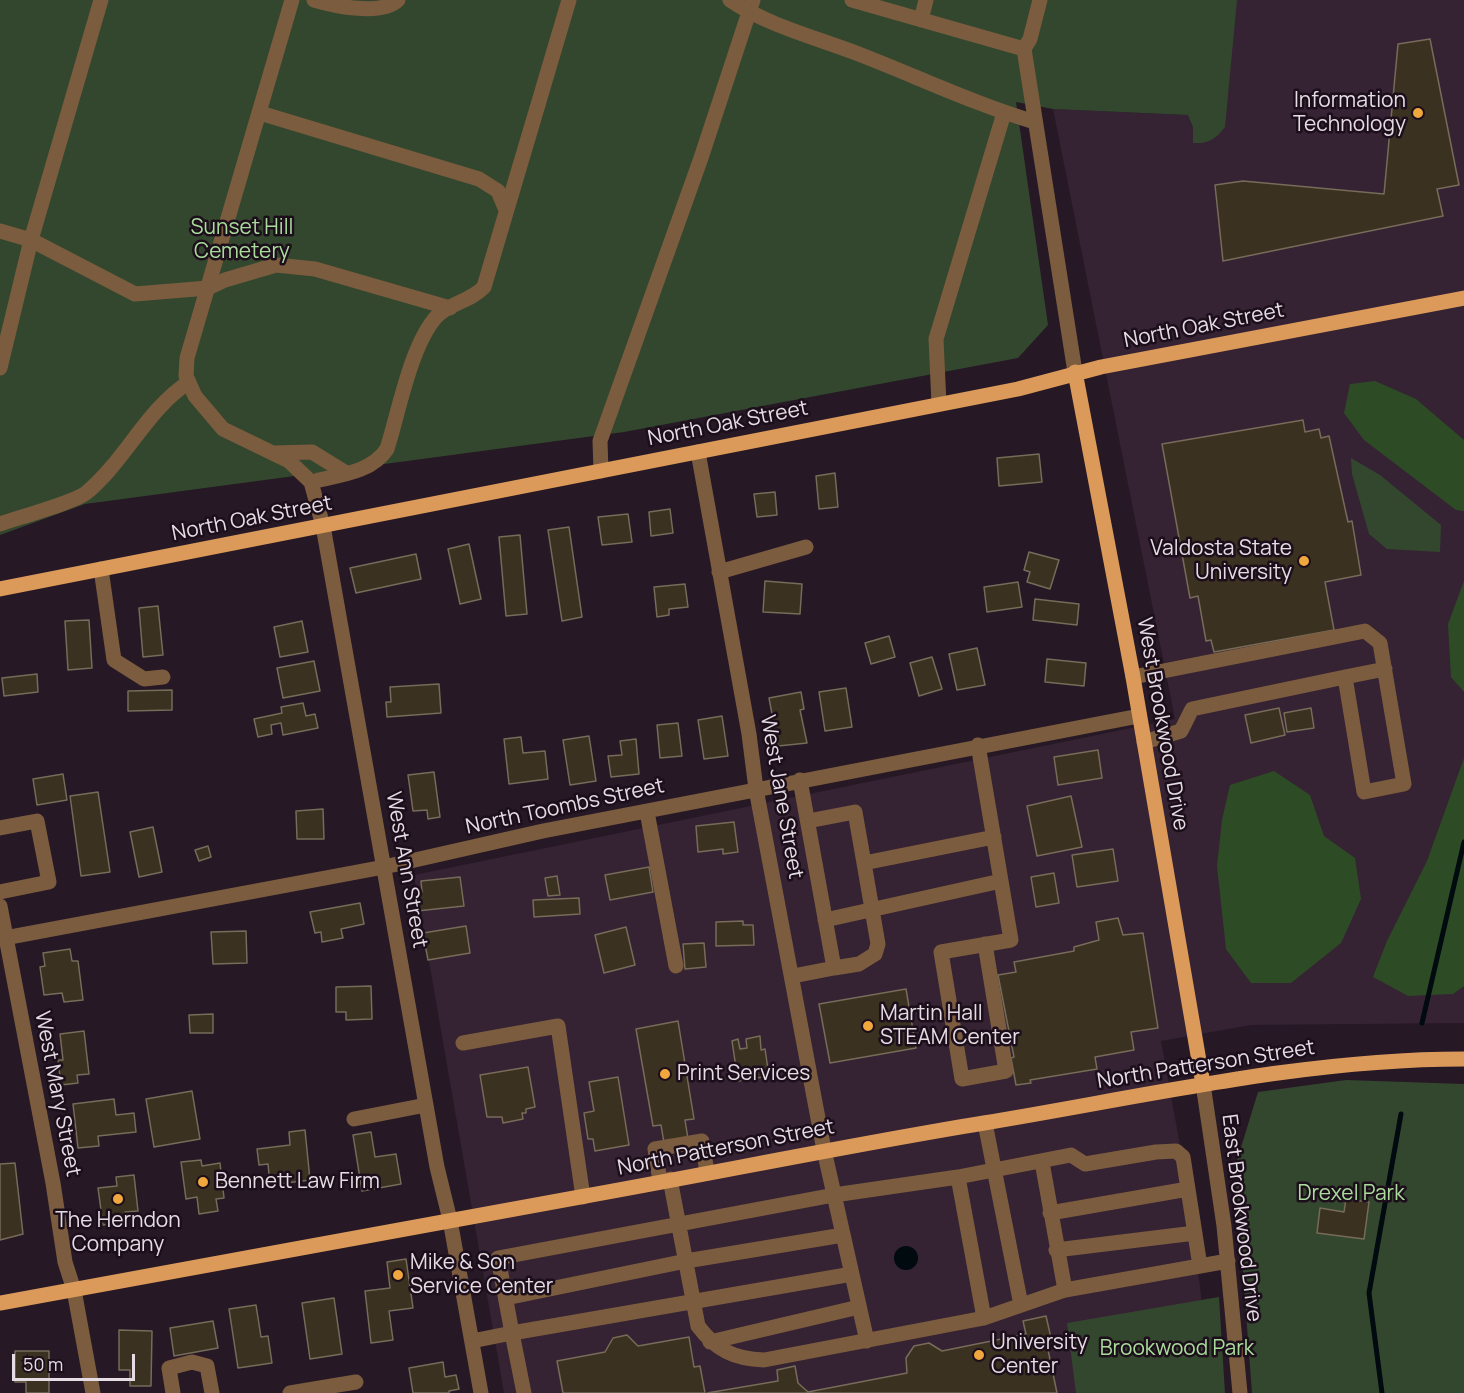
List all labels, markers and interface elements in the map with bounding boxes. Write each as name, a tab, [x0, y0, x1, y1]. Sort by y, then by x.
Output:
place label: Information Technology	[1293, 88, 1406, 138]
marker: Information Technology	[1411, 106, 1425, 120]
park label: Sunset Hill Cemetery	[191, 215, 293, 265]
street label: North Oak Street	[1122, 298, 1286, 354]
street label: North Oak Street	[646, 396, 810, 452]
street label: North Oak Street	[170, 491, 334, 547]
place label: Valdosta State University	[1150, 536, 1292, 586]
marker: Valdosta State University	[1297, 554, 1311, 568]
street label: West Brookwood Drive	[1131, 615, 1193, 833]
street label: West Jane Street	[754, 713, 808, 881]
street label: North Toombs Street	[464, 774, 666, 840]
street label: West Ann Street	[380, 790, 432, 950]
place label: Martin Hall STEAM Center	[880, 1001, 1020, 1051]
street label: West Mary Street	[29, 1009, 85, 1179]
marker: Martin Hall STEAM Center	[861, 1019, 875, 1033]
street label: North Patterson Street	[1095, 1035, 1317, 1095]
place label: Print Services	[677, 1061, 810, 1087]
marker: Print Services	[658, 1067, 672, 1081]
street label: East Brookwood Drive	[1216, 1113, 1266, 1323]
street label: North Patterson Street	[616, 1115, 836, 1181]
place label: Bennett Law Firm	[215, 1169, 380, 1195]
marker: Bennett Law Firm	[196, 1175, 210, 1189]
park label: Drexel Park	[1297, 1181, 1405, 1207]
marker: The Herndon Company	[111, 1192, 125, 1206]
place label: The Herndon Company	[55, 1208, 181, 1258]
place label: Mike & Son Service Center	[410, 1250, 553, 1300]
marker: Mike & Son Service Center	[391, 1268, 405, 1282]
place label: University Center	[991, 1330, 1088, 1380]
park label: Brookwood Park	[1100, 1336, 1254, 1362]
scale bar	[15, 1342, 138, 1380]
marker: University Center	[972, 1348, 986, 1362]
text: 50 m	[23, 1352, 63, 1376]

